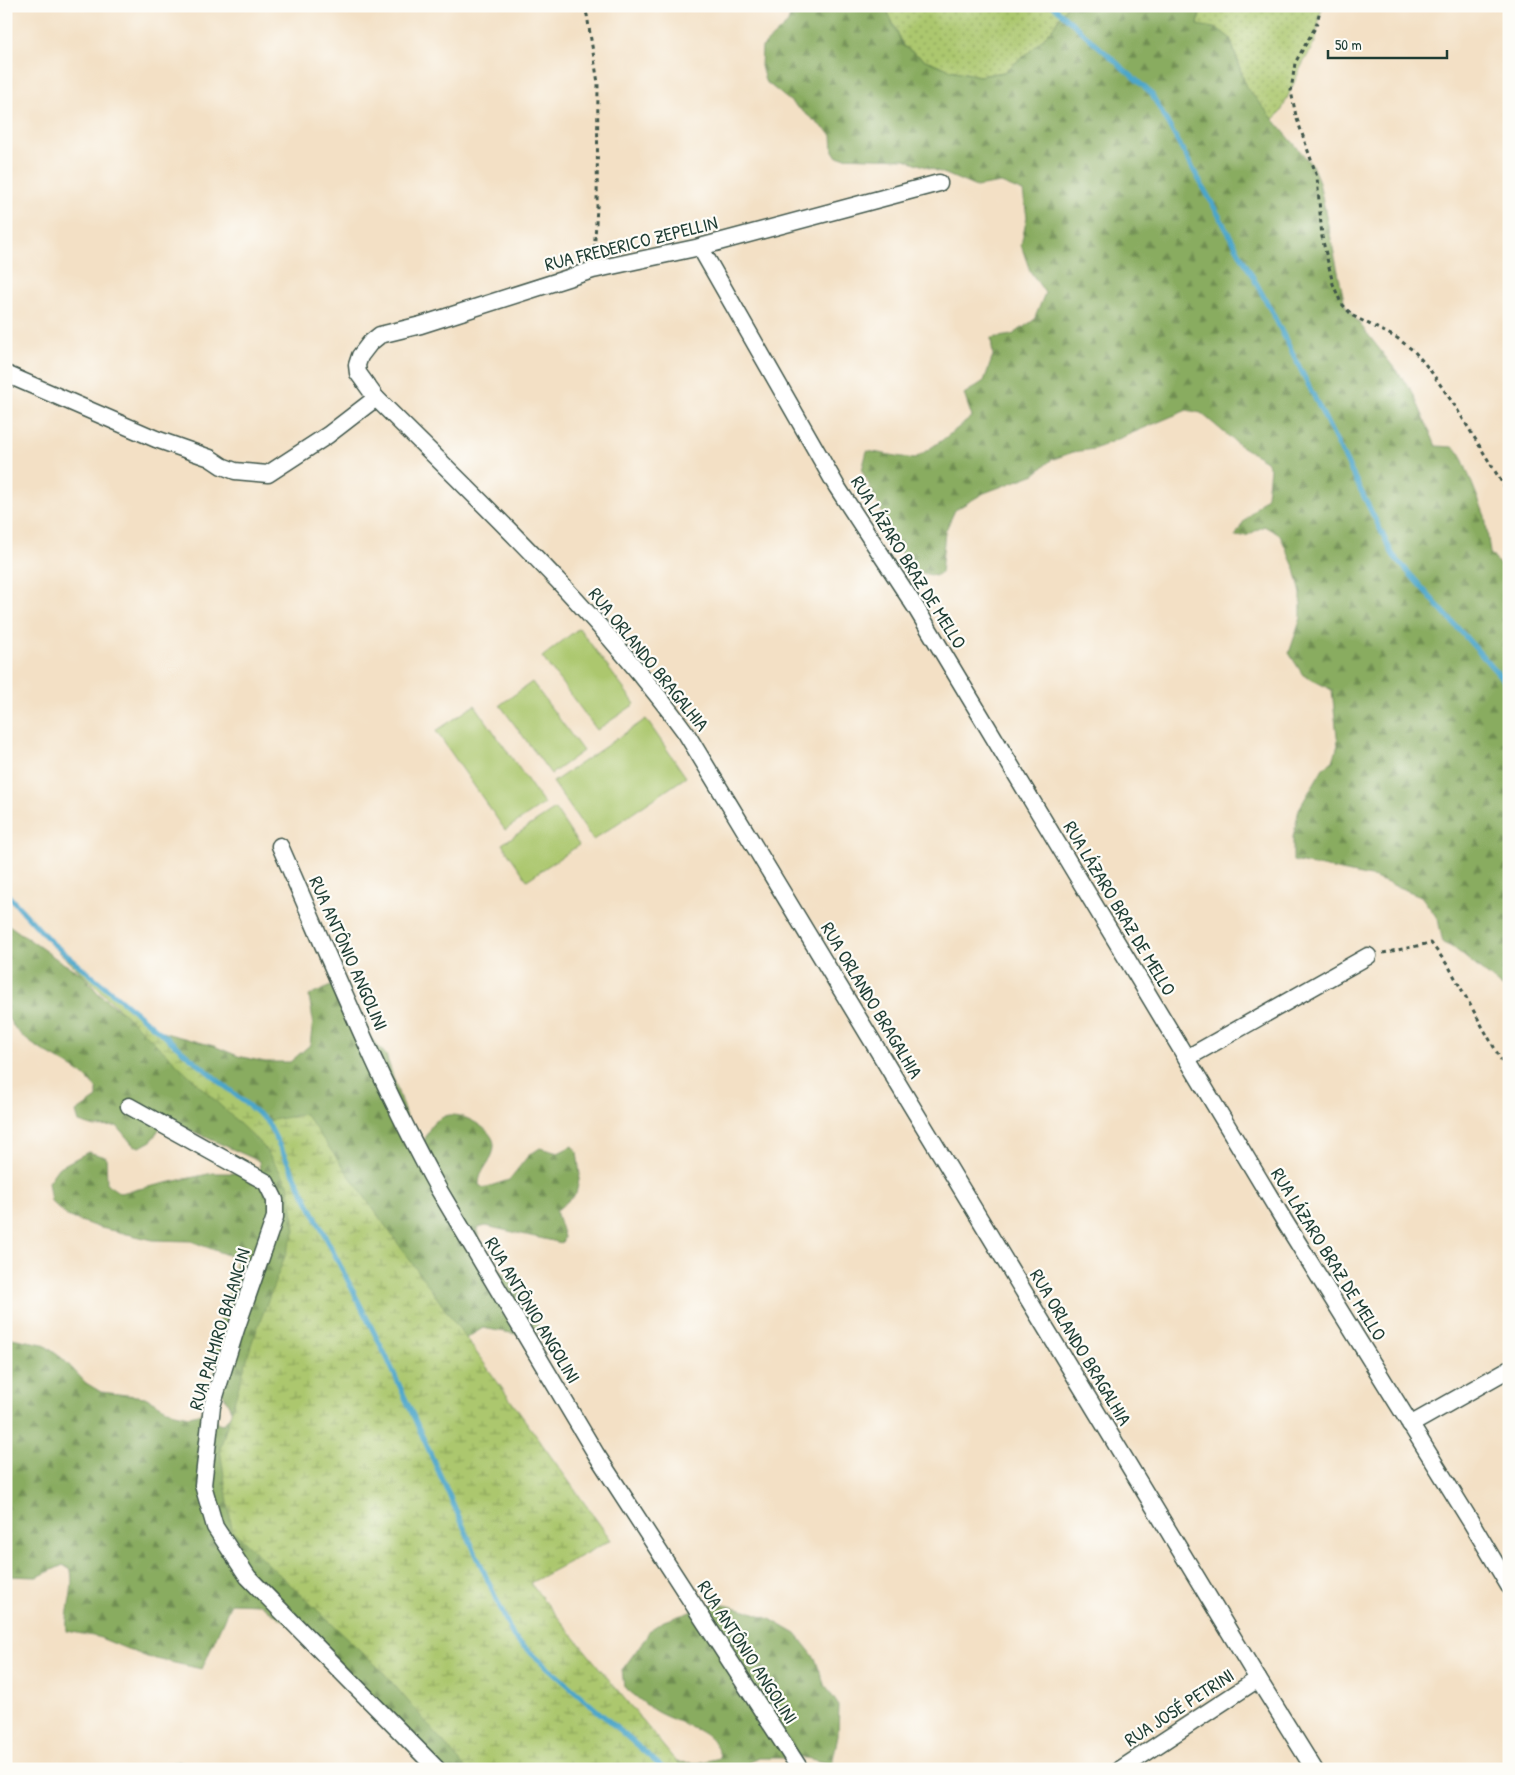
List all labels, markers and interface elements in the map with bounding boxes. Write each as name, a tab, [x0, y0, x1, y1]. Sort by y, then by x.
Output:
scale bar	[1328, 28, 1446, 60]
text: 50 m	[1335, 34, 1362, 55]
street label: RUA FREDERICO ZEPELLIN	[542, 209, 720, 277]
street label: RUA LÁZARO BRAZ DE MELLO	[845, 471, 973, 653]
street label: RUA ORLANDO BRAGALHIA	[583, 582, 715, 736]
street label: RUA LÁZARO BRAZ DE MELLO	[1058, 816, 1182, 1000]
street label: RUA ANTÔNIO ANGOLINI	[303, 872, 395, 1034]
street label: RUA ORLANDO BRAGALHIA	[815, 917, 929, 1083]
street label: RUA LÁZARO BRAZ DE MELLO	[1265, 1163, 1393, 1345]
street label: RUA ANTÔNIO ANGOLINI	[479, 1232, 587, 1388]
street label: RUA PALMIRO BALANCIN	[182, 1245, 256, 1413]
street label: RUA ORLANDO BRAGALHIA	[1024, 1264, 1138, 1430]
street label: RUA ANTÔNIO ANGOLINI	[692, 1575, 804, 1729]
street label: RUA JOSÉ PETRINI	[1119, 1662, 1239, 1752]

